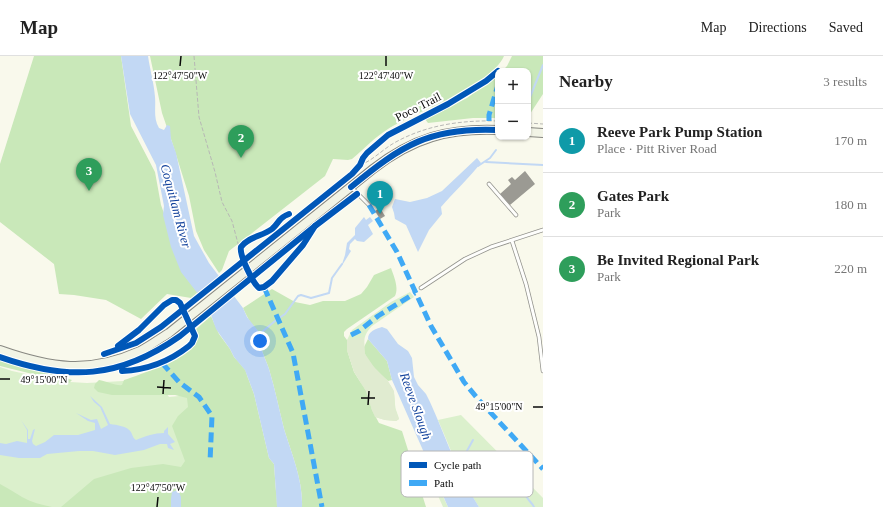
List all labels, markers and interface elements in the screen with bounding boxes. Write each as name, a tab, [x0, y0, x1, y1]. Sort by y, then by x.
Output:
text: Map	[20, 17, 58, 38]
text: Map	[701, 20, 726, 35]
text: Directions	[748, 20, 807, 35]
text: Saved	[829, 20, 863, 35]
map controls	[495, 68, 531, 140]
button: +	[495, 68, 531, 104]
text: 122°47'50"W	[153, 70, 208, 81]
text: 122°47'40"W	[359, 70, 414, 81]
text: Nearby	[559, 72, 613, 91]
text: 3 results	[823, 74, 867, 89]
street label: Poco Trail	[393, 89, 444, 125]
button: −	[495, 104, 531, 140]
text: Reeve Park Pump Station	[597, 124, 762, 140]
pin: 2	[228, 125, 254, 158]
text: 1	[569, 133, 575, 148]
text: 170 m	[834, 133, 867, 148]
text: Place · Pitt River Road	[597, 141, 717, 156]
pin: 3	[76, 158, 102, 191]
water label: Coquitlam River	[158, 162, 195, 251]
pin: 1	[367, 181, 393, 214]
text: Gates Park	[597, 188, 669, 204]
text: 2	[569, 197, 575, 212]
text: 180 m	[834, 197, 867, 212]
text: Park	[597, 205, 621, 220]
text: Be Invited Regional Park	[597, 252, 759, 268]
text: 3	[569, 261, 575, 276]
text: 220 m	[834, 261, 867, 276]
text: Park	[597, 269, 621, 284]
your location	[250, 331, 270, 351]
water label: Reeve Slough	[397, 369, 435, 442]
text: 49°15'00"N	[20, 374, 68, 385]
text: 49°15'00"N	[475, 401, 523, 412]
legend	[401, 451, 533, 497]
text: Cycle path	[434, 459, 482, 471]
text: Path	[434, 477, 454, 489]
text: 122°47'50"W	[131, 482, 186, 493]

